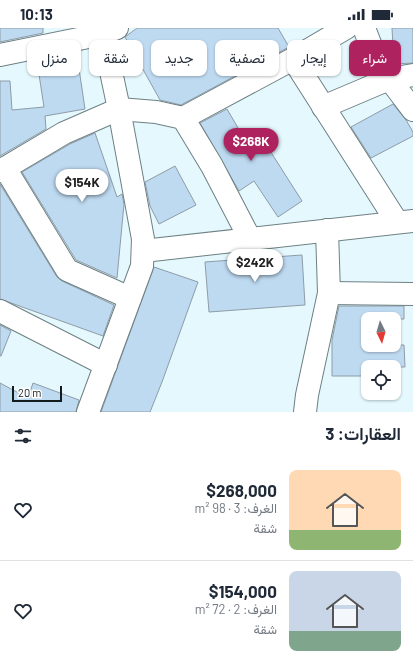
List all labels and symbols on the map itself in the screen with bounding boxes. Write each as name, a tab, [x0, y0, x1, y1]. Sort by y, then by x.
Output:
pin: $268K	[223, 128, 279, 162]
pin: $154K	[54, 169, 110, 203]
pin: $242K	[227, 249, 283, 283]
north arrow	[361, 312, 401, 352]
scale bar	[12, 384, 62, 403]

